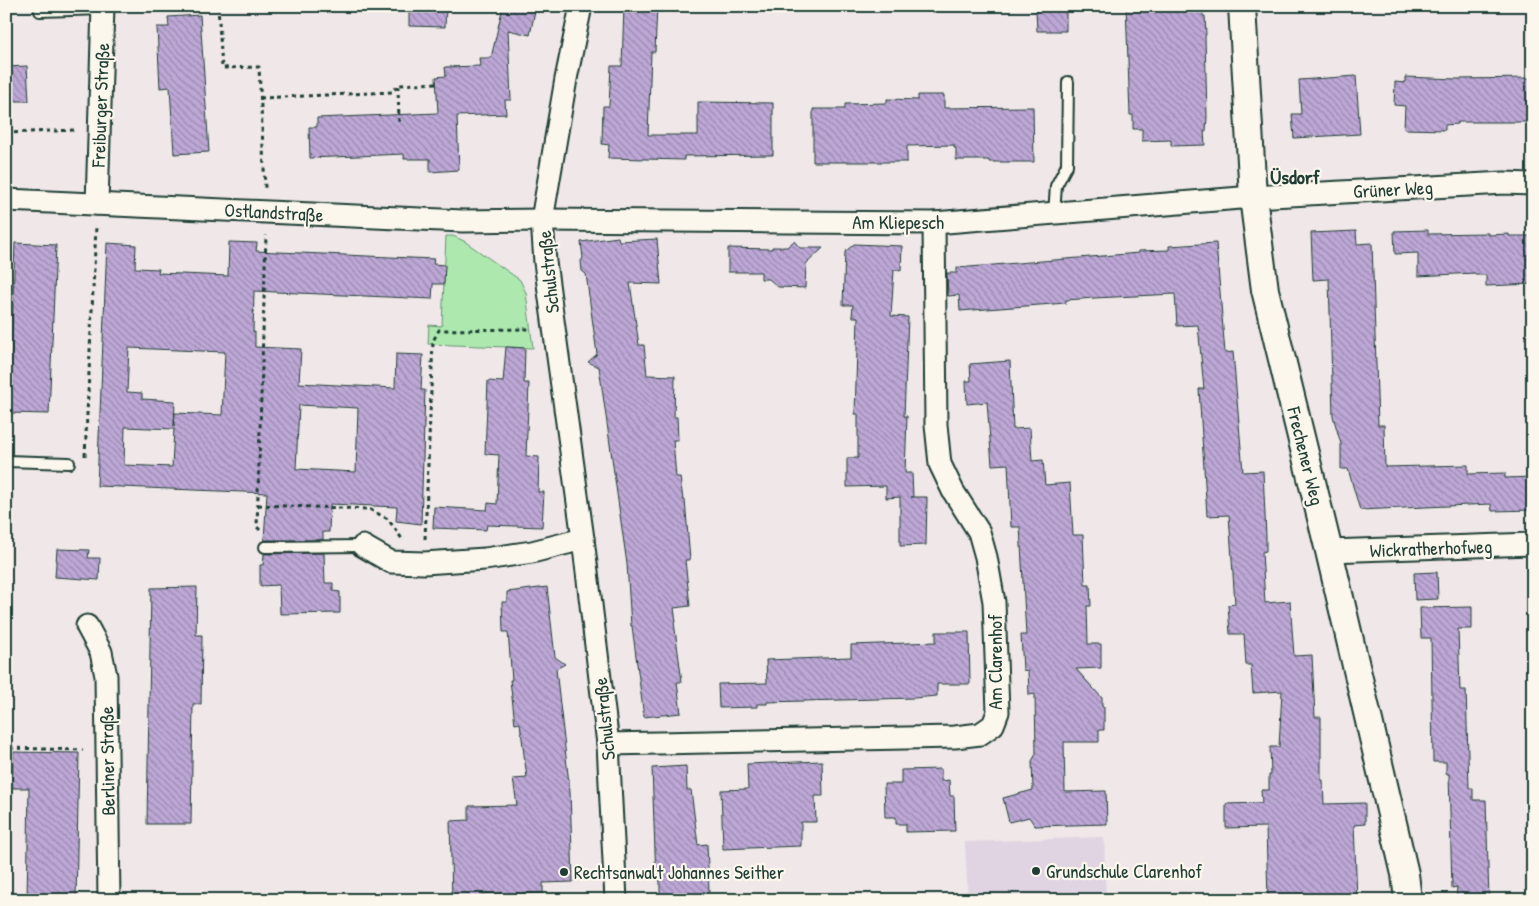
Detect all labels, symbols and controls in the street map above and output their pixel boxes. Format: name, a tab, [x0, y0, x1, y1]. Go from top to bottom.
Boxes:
street label: Freiburger Straße	[85, 42, 115, 169]
district label: Üsdorf	[1270, 163, 1321, 190]
street label: Grüner Weg	[1353, 174, 1433, 204]
street label: Ostlandstraße	[224, 196, 325, 228]
street label: Am Kliepesch	[852, 209, 944, 235]
street label: Schulstraße	[531, 229, 565, 315]
street label: Frechener Weg	[1281, 403, 1331, 508]
street label: Wickratherhofweg	[1369, 533, 1493, 563]
street label: Am Clarenhof	[982, 614, 1008, 710]
street label: Schulstraße	[587, 676, 621, 762]
street label: Berliner Straße	[93, 706, 121, 816]
place label: Grundschule Clarenhof	[1046, 858, 1202, 884]
place label: Rechtsanwalt Johannes Seither	[574, 859, 785, 885]
marker: Grundschule Clarenhof	[1030, 865, 1042, 877]
marker: Rechtsanwalt Johannes Seither	[558, 866, 570, 878]

